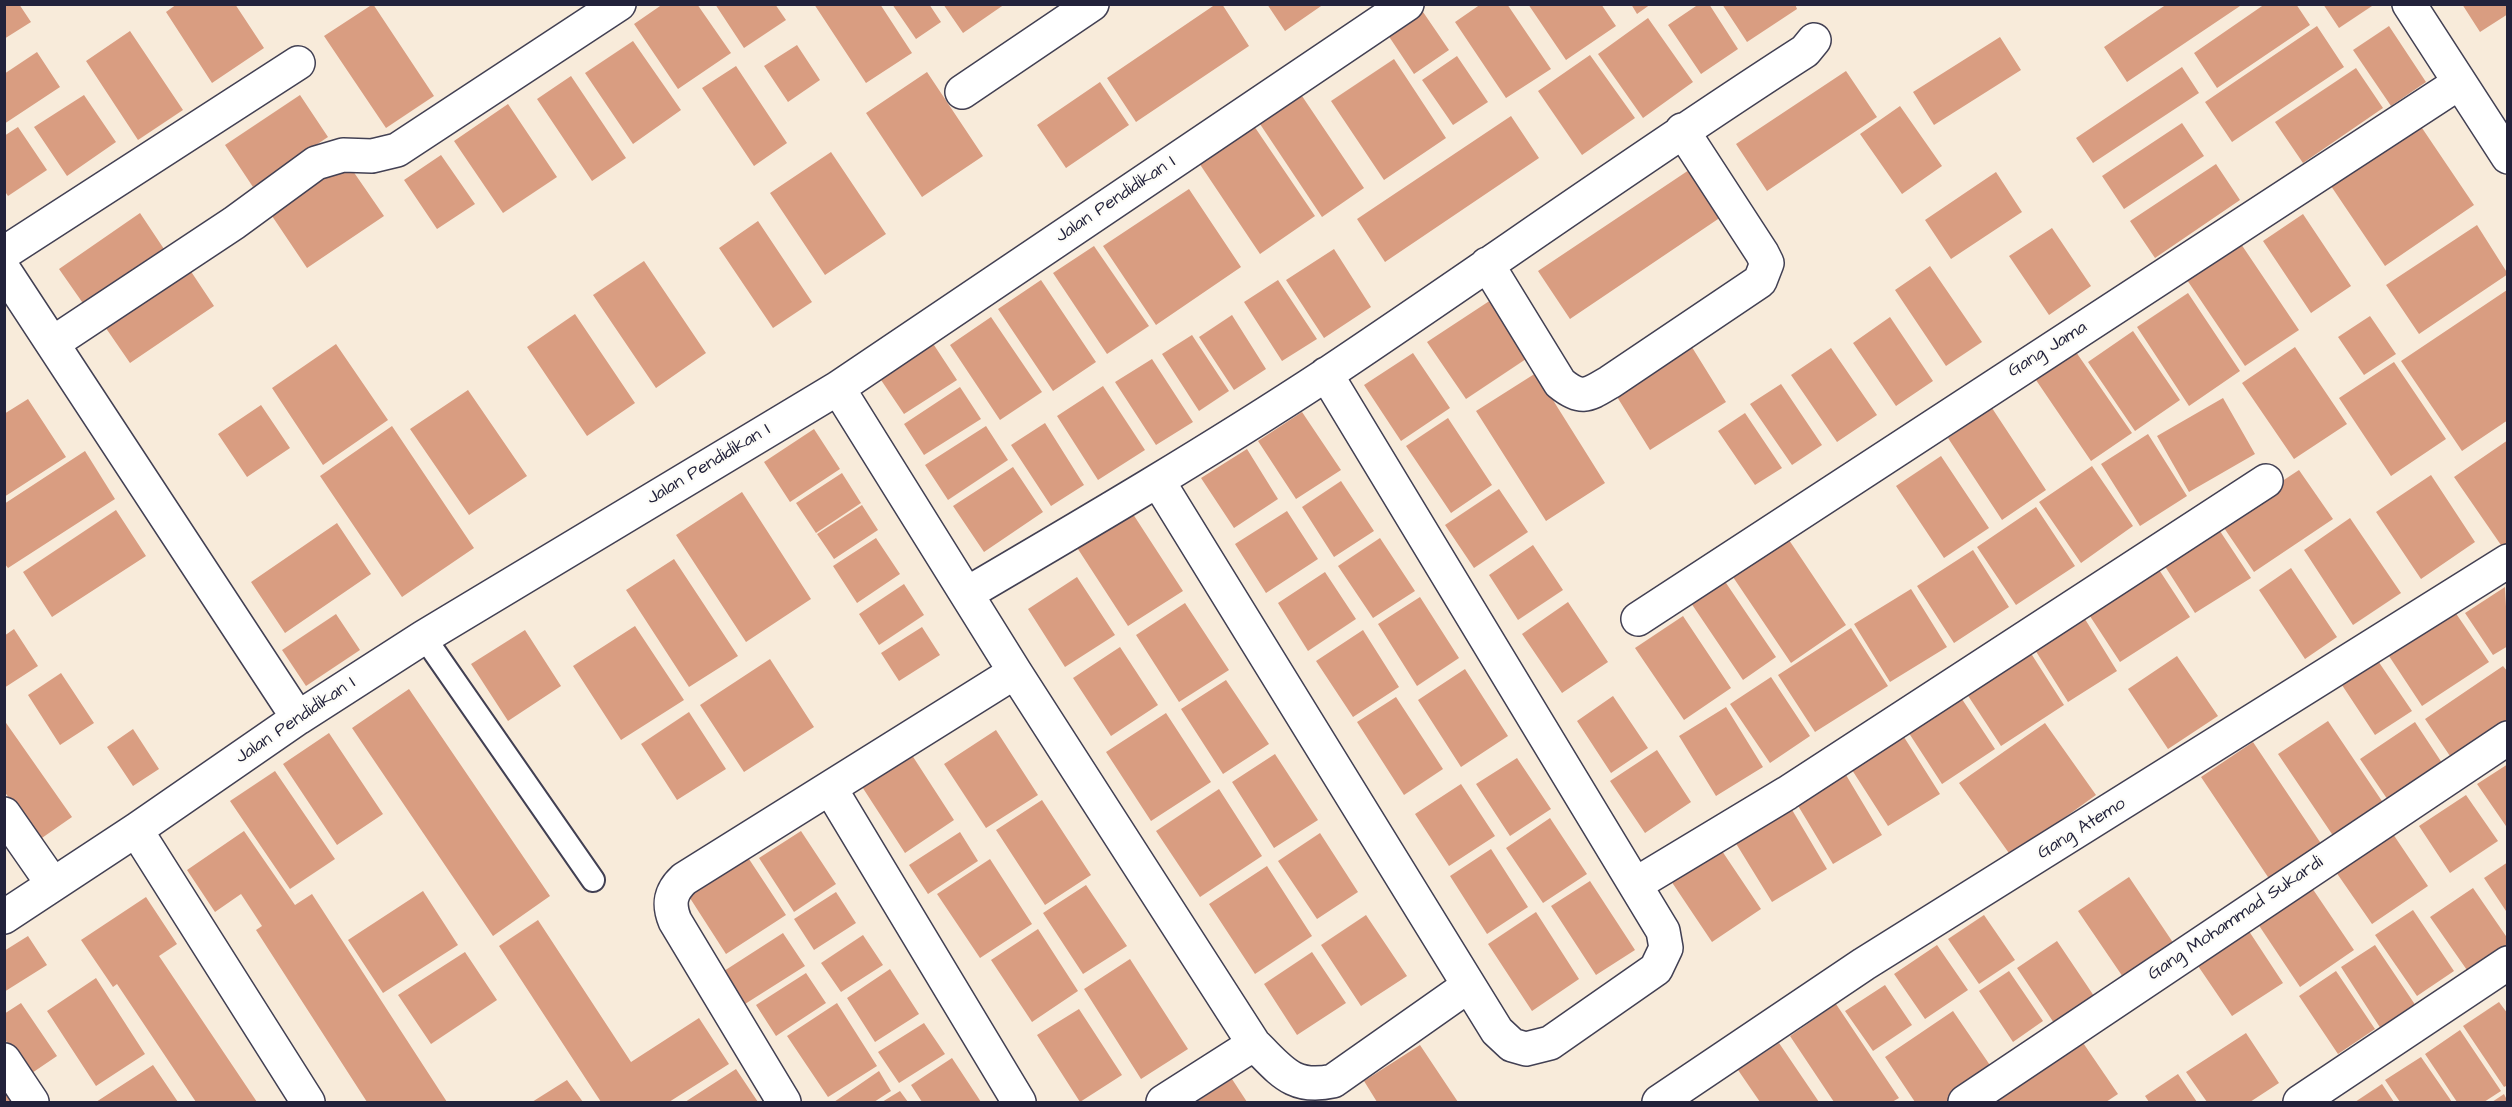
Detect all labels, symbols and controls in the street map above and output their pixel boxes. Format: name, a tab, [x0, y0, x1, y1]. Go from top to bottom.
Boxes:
street label: Jalan Pendidikan I	[1052, 152, 1180, 248]
street label: Gang Jama	[2005, 317, 2091, 383]
street label: Jalan Pendidikan I	[643, 420, 775, 510]
street label: Jalan Pendidikan I	[232, 673, 360, 769]
street label: Gang Atemo	[2034, 793, 2130, 865]
street label: Gang Mohammad Sukardi	[2144, 852, 2328, 986]

